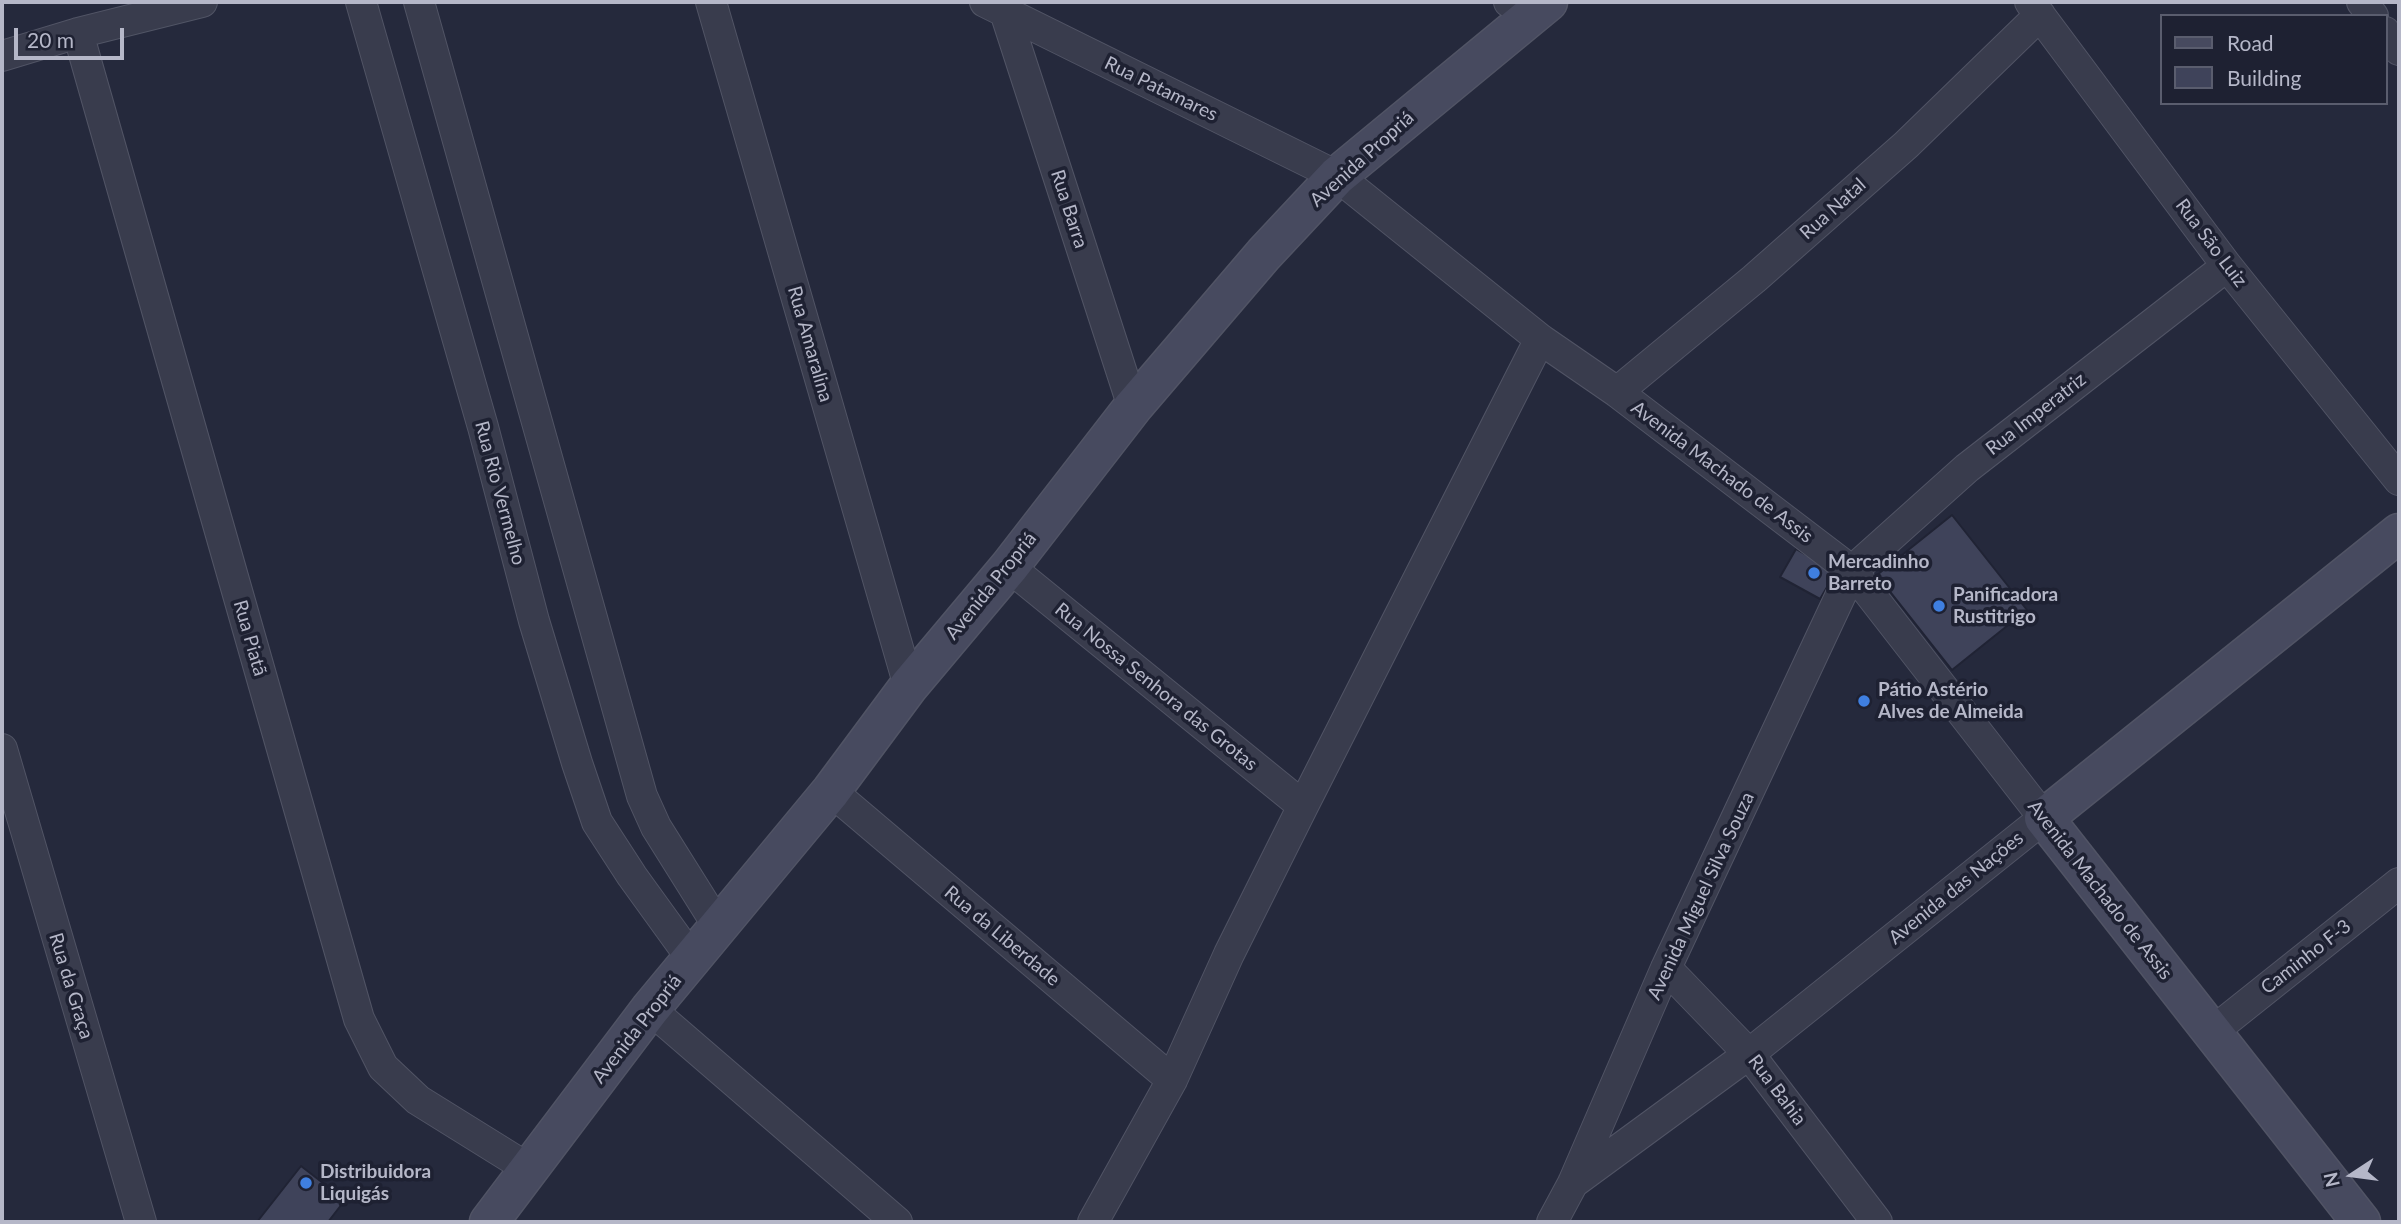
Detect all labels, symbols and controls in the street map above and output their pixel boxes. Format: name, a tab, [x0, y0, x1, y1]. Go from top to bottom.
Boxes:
scale bar	[18, 14, 128, 58]
legend	[2160, 14, 2387, 105]
text: 20 m	[27, 27, 74, 52]
text: Road	[2227, 30, 2274, 55]
street label: Rua Patamares	[1101, 52, 1221, 126]
text: Building	[2227, 65, 2302, 90]
street label: Avenida Propriá	[1305, 106, 1419, 212]
street label: Rua Barra	[1046, 167, 1092, 251]
street label: Rua Natal	[1795, 174, 1871, 244]
street label: Rua São Luiz	[2170, 194, 2252, 292]
street label: Rua Amaralina	[783, 283, 837, 405]
street label: Rua Imperatriz	[1981, 368, 2091, 460]
street label: Avenida Machado de Assis	[1627, 396, 1817, 548]
street label: Rua Rio Vermelho	[470, 418, 530, 568]
street label: Avenida Propriá	[941, 528, 1041, 644]
place label: Mercadinho Barreto	[1828, 551, 1929, 595]
marker: Mercadinho Barreto	[1806, 565, 1822, 581]
place label: Panificadora Rustitrigo	[1953, 584, 2058, 628]
street label: Rua Piatã	[228, 597, 272, 679]
street label: Rua Nossa Senhora das Grotas	[1050, 598, 1262, 776]
marker: Panificadora Rustitrigo	[1931, 598, 1947, 614]
place label: Pátio Astério Alves de Almeida	[1878, 679, 2023, 723]
marker: Pátio Astério Alves de Almeida	[1856, 693, 1872, 709]
street label: Avenida Miguel Silva Souza	[1643, 789, 1759, 1003]
street label: Avenida Machado de Assis	[2023, 796, 2177, 984]
street label: Avenida das Nações	[1884, 827, 2028, 949]
street label: Rua da Liberdade	[940, 881, 1064, 991]
street label: Caminho F-3	[2257, 915, 2355, 999]
street label: Rua da Graça	[44, 930, 98, 1042]
street label: Avenida Propriá	[587, 970, 687, 1088]
street label: Rua Bahia	[1743, 1050, 1811, 1130]
north arrow	[2317, 1140, 2387, 1210]
place label: Distribuidora Liquigás	[320, 1161, 431, 1205]
text: N	[2318, 1170, 2344, 1190]
marker: Distribuidora Liquigás	[298, 1175, 314, 1191]

